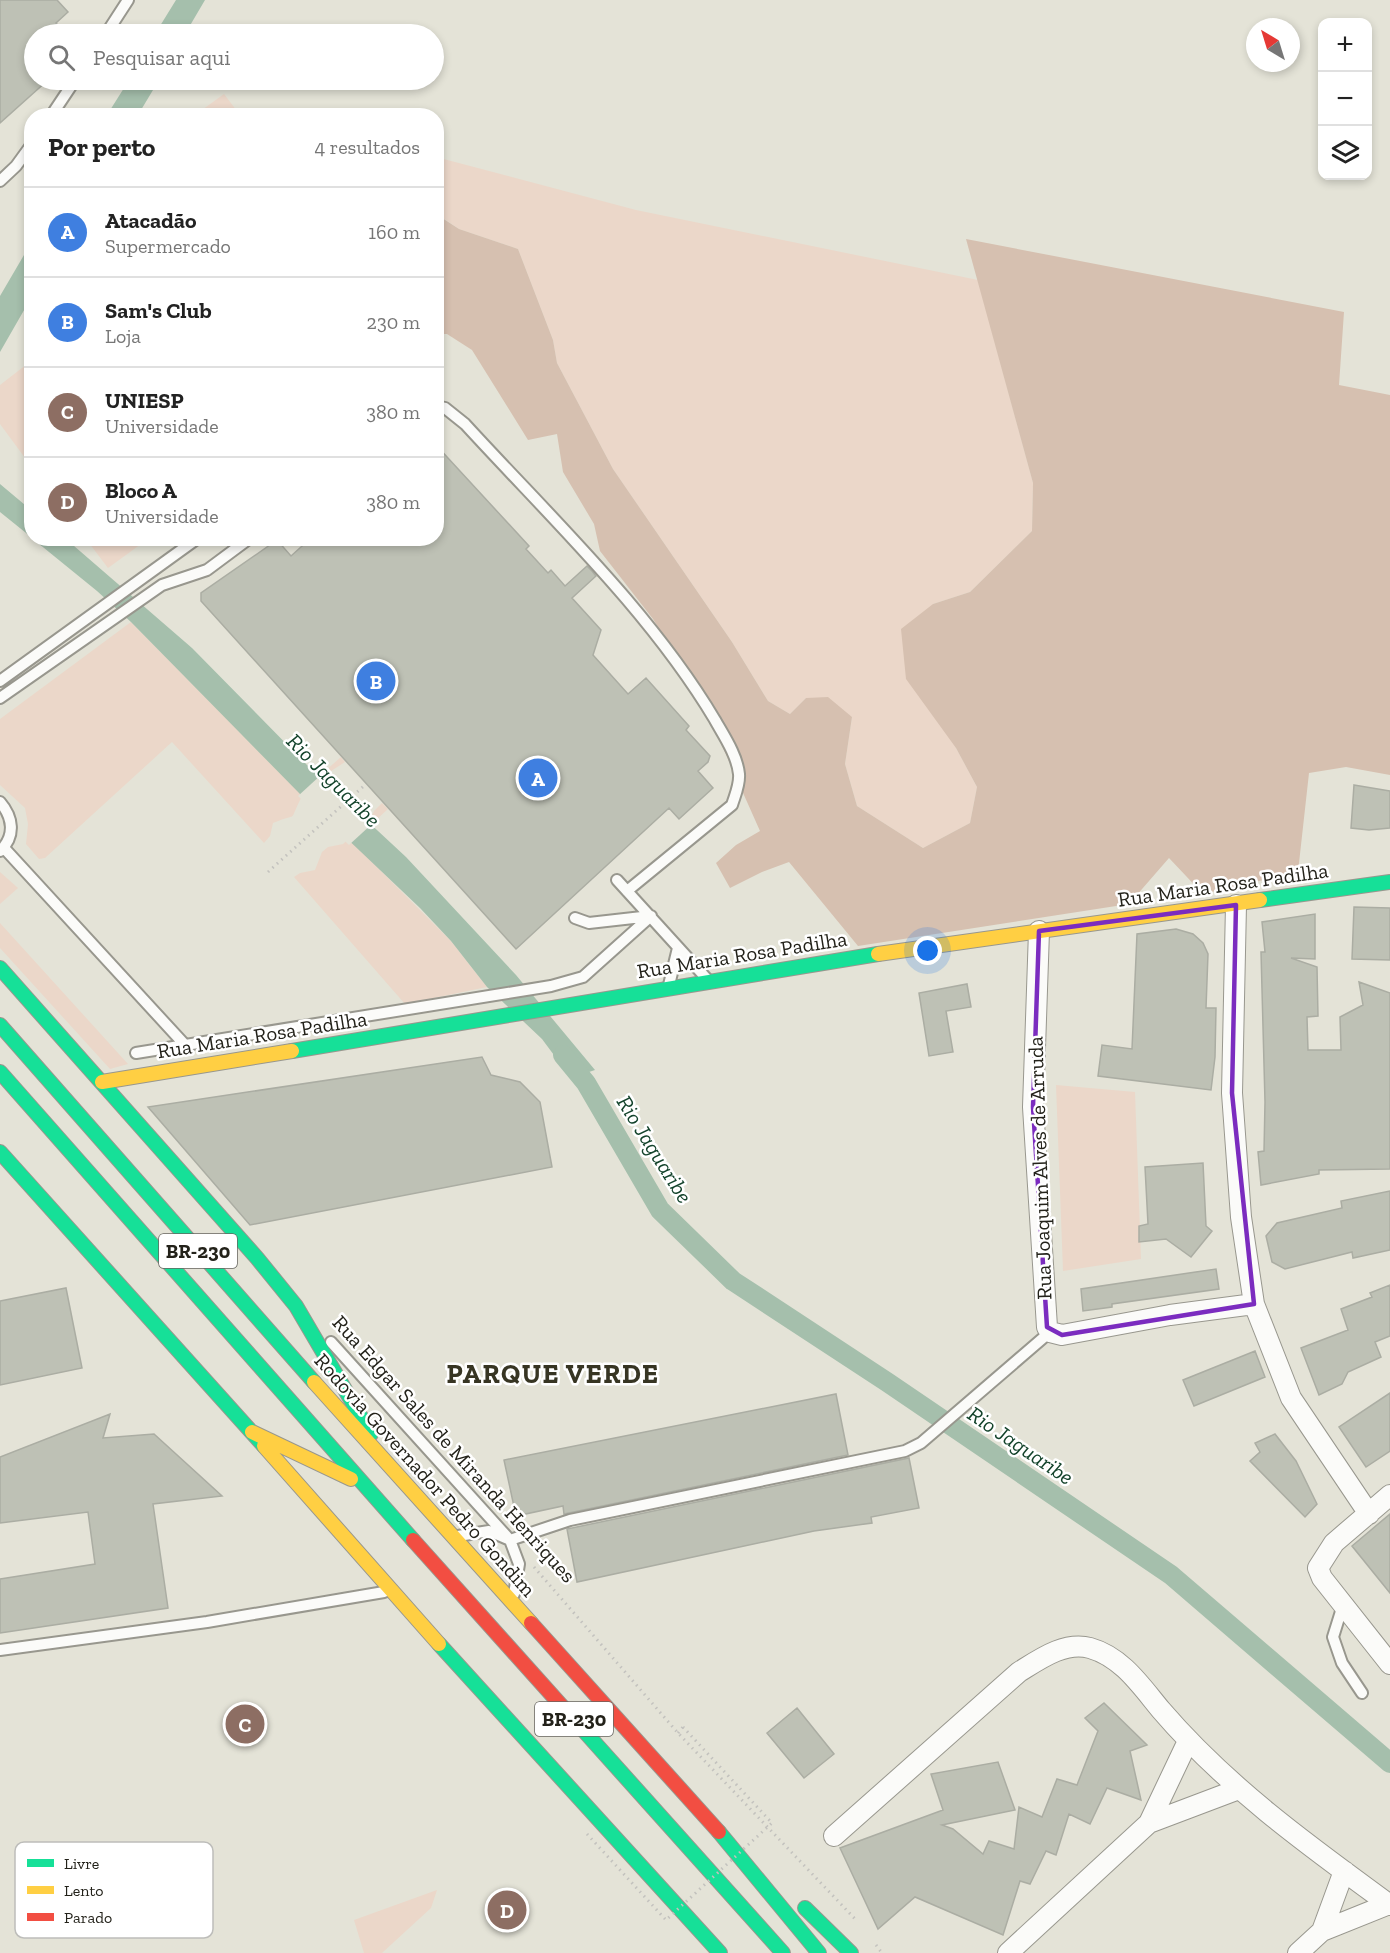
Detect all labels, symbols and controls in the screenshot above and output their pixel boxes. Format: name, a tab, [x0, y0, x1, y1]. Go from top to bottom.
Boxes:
north arrow	[1246, 18, 1300, 72]
map controls	[1318, 18, 1372, 180]
button: +	[1318, 18, 1372, 72]
search box	[24, 24, 444, 90]
icon: search	[45, 41, 78, 74]
text: Pesquisar aqui	[93, 44, 230, 71]
button: −	[1318, 72, 1372, 126]
button: layers	[1318, 126, 1372, 180]
text: Por perto	[48, 131, 155, 163]
text: 4 resultados	[315, 135, 420, 159]
text: Atacadão	[105, 207, 196, 234]
text: A	[61, 220, 74, 244]
text: 160 m	[368, 220, 420, 244]
text: Supermercado	[105, 234, 231, 258]
text: Sam's Club	[105, 297, 212, 324]
text: B	[61, 310, 74, 334]
text: 230 m	[367, 310, 420, 334]
text: Loja	[105, 324, 141, 348]
text: UNIESP	[105, 387, 184, 414]
text: C	[61, 400, 74, 424]
text: 380 m	[366, 400, 420, 424]
text: Universidade	[105, 414, 219, 438]
text: Bloco A	[105, 477, 177, 504]
text: D	[61, 490, 74, 514]
text: 380 m	[366, 490, 420, 514]
text: Universidade	[105, 504, 219, 528]
pin: B	[356, 658, 395, 704]
water label: Rio Jaguaribe	[281, 728, 386, 833]
pin: A	[518, 756, 558, 800]
street label: Rua Maria Rosa Padilha	[1116, 857, 1330, 912]
street label: Rua Maria Rosa Padilha	[635, 926, 849, 983]
your location	[913, 936, 942, 965]
street label: Rua Maria Rosa Padilha	[155, 1006, 369, 1063]
street label: Rua Joaquim Alves de Arruda	[1022, 1036, 1057, 1300]
water label: Rio Jaguaribe	[611, 1090, 698, 1208]
road number: BR-230	[159, 1234, 237, 1268]
street label: Rua Edgar Sales de Miranda Henriques	[328, 1310, 581, 1588]
street label: Rodovia Governador Pedro Gondim	[309, 1348, 541, 1601]
district label: PARQUE VERDE	[446, 1358, 660, 1390]
water label: Rio Jaguaribe	[963, 1400, 1079, 1491]
pin: C	[226, 1702, 264, 1746]
road number: BR-230	[535, 1702, 613, 1736]
legend	[15, 1842, 213, 1938]
text: Livre	[64, 1854, 99, 1873]
text: Lento	[64, 1881, 104, 1900]
pin: D	[488, 1888, 526, 1932]
text: Parado	[64, 1908, 112, 1927]

